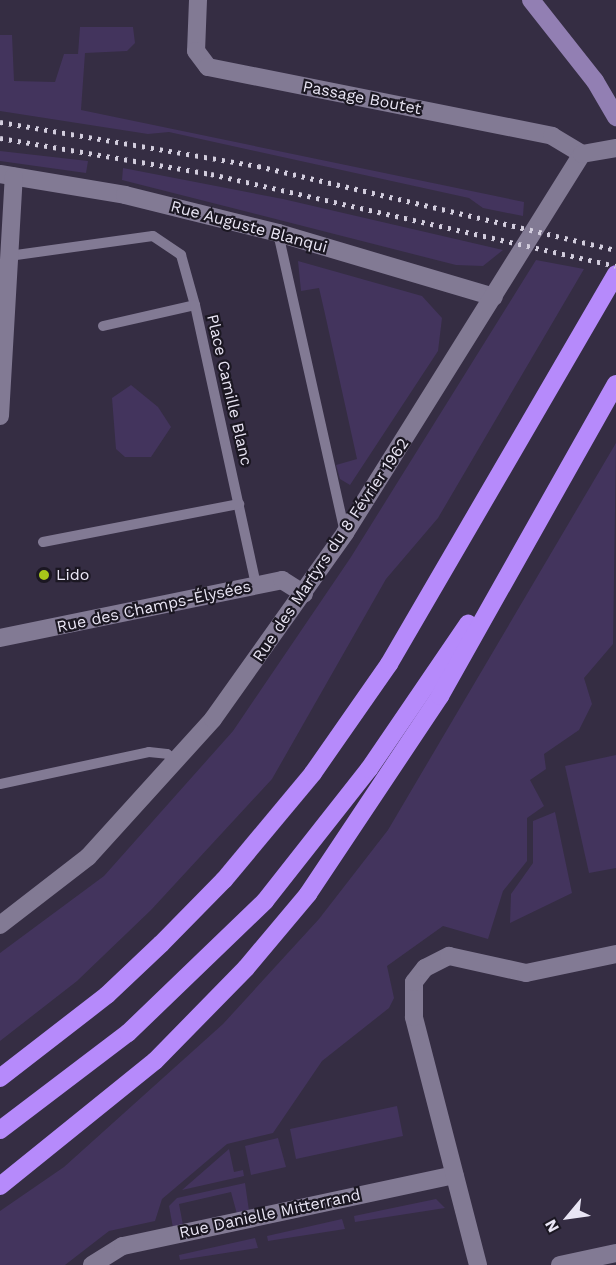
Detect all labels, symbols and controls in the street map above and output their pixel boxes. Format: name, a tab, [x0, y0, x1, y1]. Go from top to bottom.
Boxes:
street label: Passage Boutet	[301, 77, 423, 119]
street label: Rue Auguste Blanqui	[168, 197, 330, 257]
street label: Place Camille Blanc	[202, 313, 256, 467]
street label: Rue des Martyrs du 8 Février 1962	[249, 434, 413, 666]
place label: Lido	[56, 565, 89, 585]
marker: Lido	[37, 568, 51, 582]
street label: Rue des Champs-Élysées	[55, 577, 253, 637]
street label: Rue Danielle Mitterrand	[178, 1185, 362, 1243]
north arrow	[538, 1187, 598, 1247]
text: N	[541, 1216, 563, 1236]

